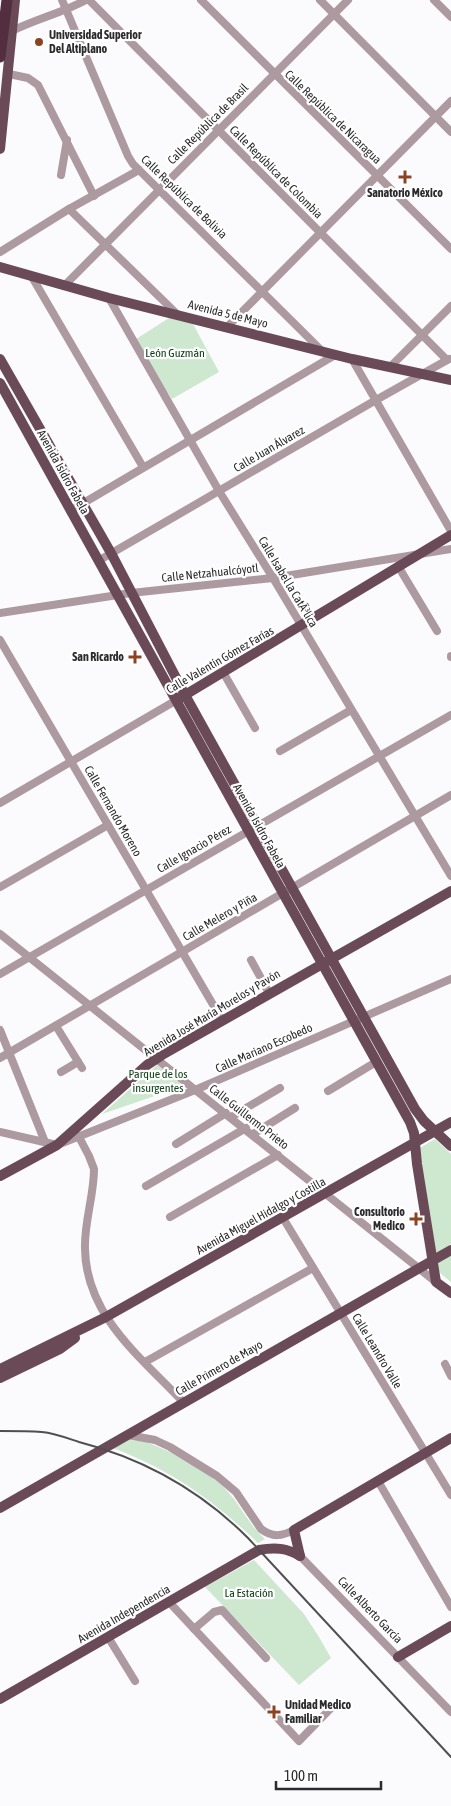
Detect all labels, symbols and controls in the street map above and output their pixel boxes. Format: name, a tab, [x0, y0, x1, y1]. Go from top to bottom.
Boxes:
place label: Universidad Superior Del Altiplano	[49, 28, 142, 56]
marker: Universidad Superior Del Altiplano	[33, 36, 45, 48]
street label: Calle República de Nicaragua	[282, 67, 384, 167]
street label: Calle República de Brasil	[165, 80, 252, 167]
street label: Calle República de Colombia	[227, 123, 325, 221]
street label: Calle República de Bolivia	[138, 152, 230, 242]
marker: Sanatorio México	[398, 170, 412, 184]
place label: Sanatorio México	[367, 186, 443, 200]
street label: Avenida 5 de Mayo	[187, 297, 270, 331]
park label: León Guzmán	[145, 346, 205, 360]
street label: Calle Juan Álvarez	[231, 423, 308, 475]
street label: Avenida Isidro Fabela	[34, 427, 92, 517]
street label: Calle Isabel la CatÃ³lica	[255, 534, 321, 630]
street label: Calle Netzahualcóyotl	[161, 561, 260, 585]
street label: Calle Valentín Gómez Farías	[164, 623, 276, 697]
place label: San Ricardo	[72, 650, 124, 664]
marker: San Ricardo	[128, 650, 142, 664]
street label: Calle Fernando Moreno	[81, 763, 145, 859]
street label: Avenida Isidro Fabela	[230, 781, 288, 871]
street label: Calle Ignacio Pérez	[155, 822, 234, 876]
street label: Calle Melero y Piña	[180, 890, 260, 944]
street label: Avenida José María Morelos y Pavón	[141, 967, 283, 1059]
street label: Calle Mariano Escobedo	[213, 1020, 315, 1076]
park label: Parque de los insurgentes	[128, 1067, 188, 1095]
street label: Calle Guillermo Prieto	[206, 1082, 292, 1153]
street label: Avenida Miguel Hidalgo y Costilla	[194, 1175, 328, 1257]
place label: Consultorio Medico	[354, 1205, 405, 1233]
marker: Consultorio Medico	[409, 1212, 423, 1226]
street label: Calle Leandro Valle	[349, 1311, 405, 1391]
street label: Calle Primero de Mayo	[173, 1337, 265, 1399]
street label: Calle Alberto García	[335, 1574, 405, 1646]
street label: Avenida Independencia	[75, 1582, 173, 1646]
park label: La Estación	[225, 1586, 273, 1600]
place label: Unidad Medico Familiar	[285, 1698, 352, 1726]
marker: Unidad Medico Familiar	[267, 1705, 281, 1719]
scale bar	[276, 1758, 381, 1790]
text: 100 m	[284, 1767, 318, 1784]

